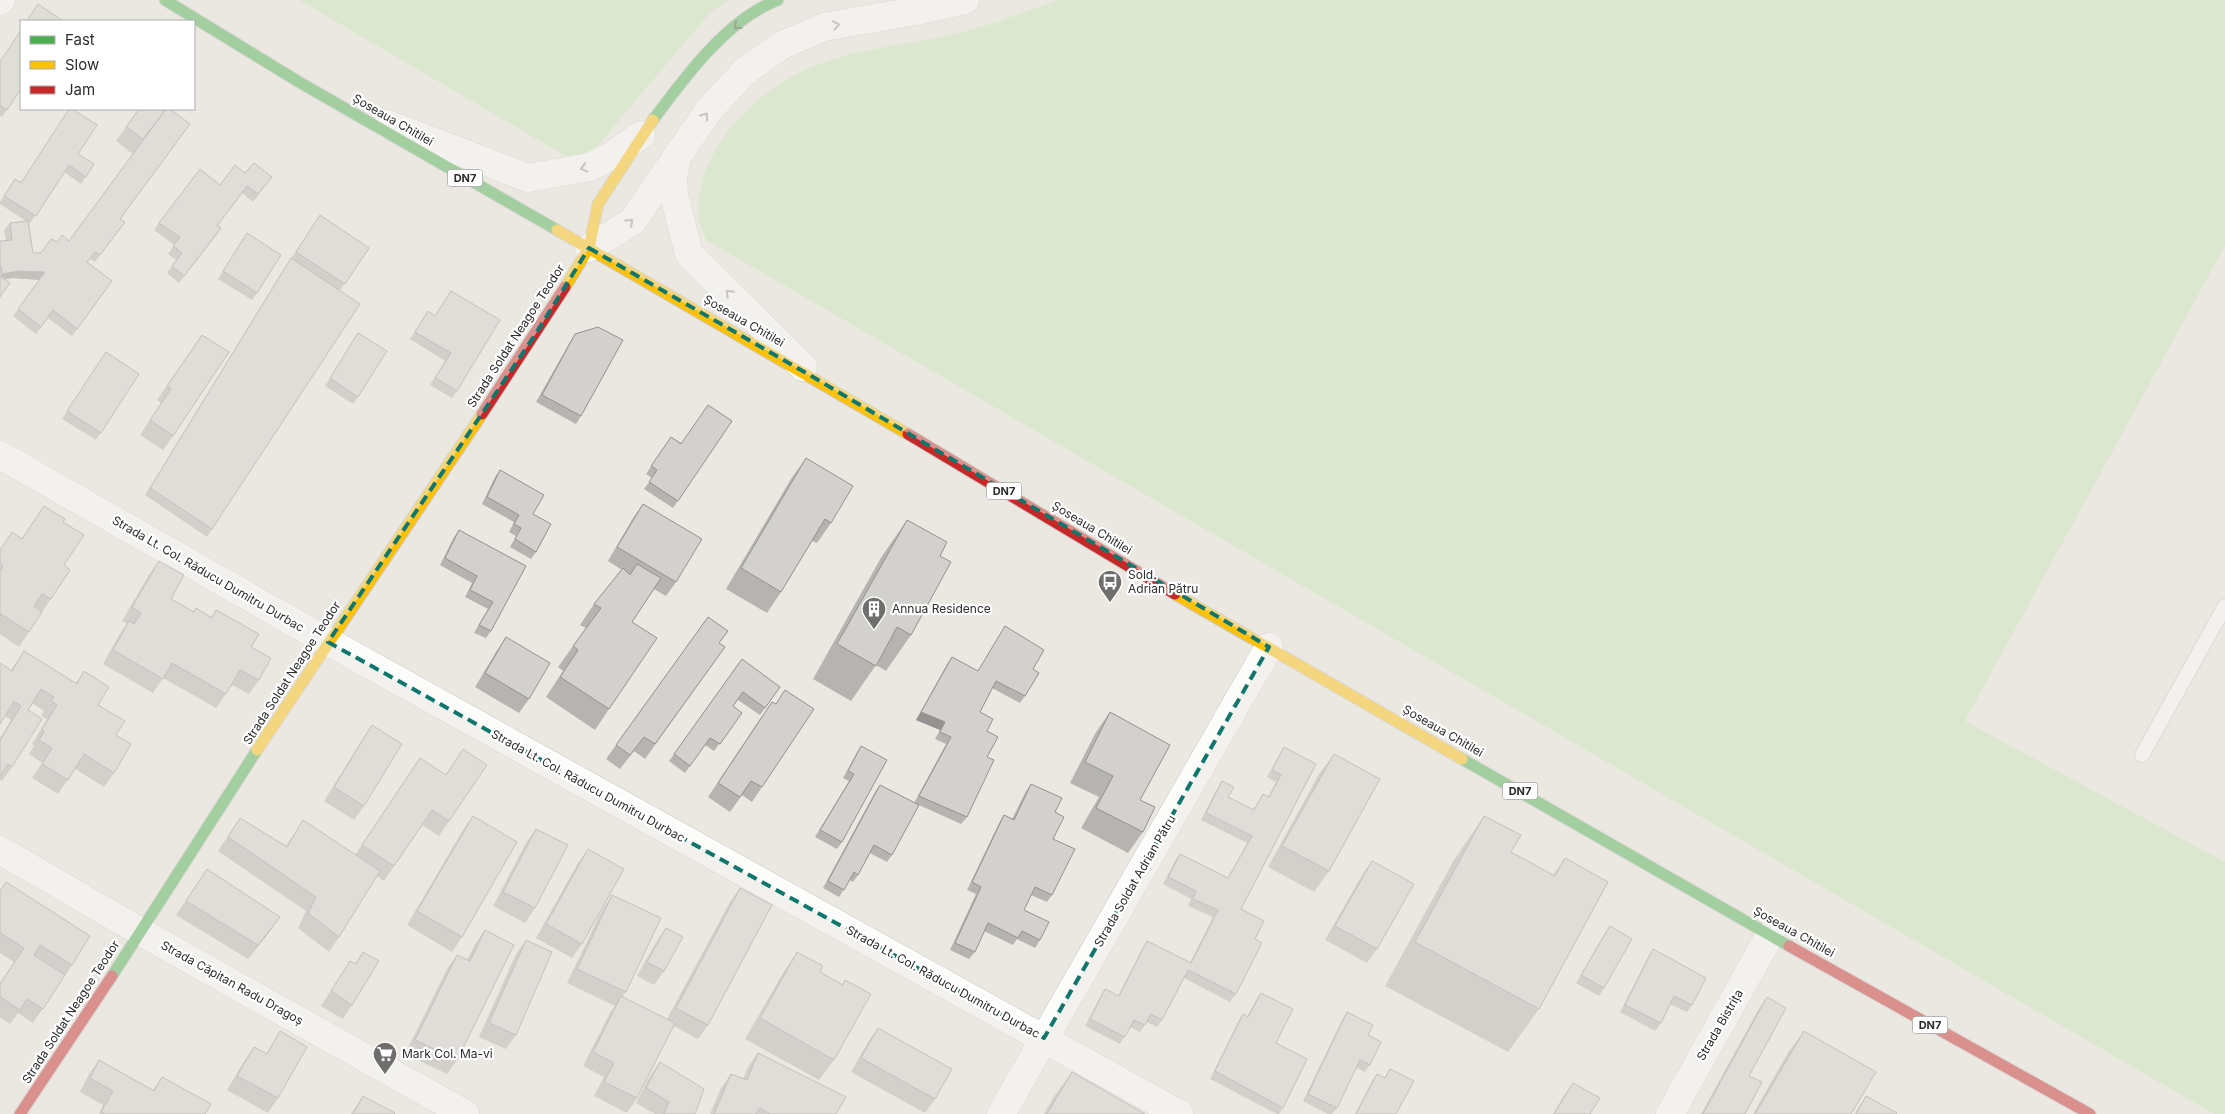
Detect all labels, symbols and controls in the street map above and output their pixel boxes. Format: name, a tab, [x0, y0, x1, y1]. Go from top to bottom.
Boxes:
legend	[20, 20, 195, 110]
one-way arrow	[733, 20, 742, 29]
one-way arrow	[831, 20, 840, 31]
text: Fast	[65, 30, 95, 49]
text: Slow	[65, 55, 99, 74]
text: Jam	[65, 80, 95, 99]
street label: Șoseaua Chitilei	[350, 90, 436, 149]
one-way arrow	[699, 112, 709, 121]
one-way arrow	[580, 162, 589, 173]
road number: DN7	[448, 170, 482, 187]
one-way arrow	[624, 219, 633, 228]
street label: Strada Soldat Neagoe Teodor	[464, 261, 568, 410]
one-way arrow	[725, 290, 734, 299]
street label: Șoseaua Chitilei	[701, 291, 787, 350]
road number: DN7	[986, 482, 1022, 500]
street label: Șoseaua Chitilei	[1050, 498, 1135, 557]
street label: Strada Lt. Col. Răducu Dumitru Durbac	[110, 512, 307, 635]
place label: Sold. Adrian Pătru	[1128, 567, 1198, 596]
bus stop icon: Sold. Adrian Pătru	[1097, 569, 1123, 603]
building icon: Annua Residence	[861, 596, 887, 630]
street label: Strada Soldat Neagoe Teodor	[240, 598, 344, 747]
place label: Annua Residence	[892, 601, 991, 616]
street label: Șoseaua Chitilei	[1400, 701, 1486, 760]
street label: Strada Lt. Col. Răducu Dumitru Durbac	[489, 726, 688, 845]
road number: DN7	[1502, 782, 1538, 799]
street label: Strada Soldat Adrian Pătru	[1091, 812, 1179, 949]
street label: Șoseaua Chitilei	[1751, 903, 1838, 960]
street label: Strada Lt. Col. Răducu Dumitru Durbac	[844, 922, 1043, 1041]
street label: Strada Soldat Neagoe Teodor	[19, 937, 123, 1086]
street label: Strada Căpitan Radu Dragoș	[159, 937, 306, 1028]
street label: Strada Bistrița	[1693, 986, 1746, 1063]
road number: DN7	[1912, 1016, 1948, 1034]
supermarket icon: Mark Col. Ma-vi	[372, 1041, 398, 1075]
place label: Mark Col. Ma-vi	[402, 1046, 493, 1061]

